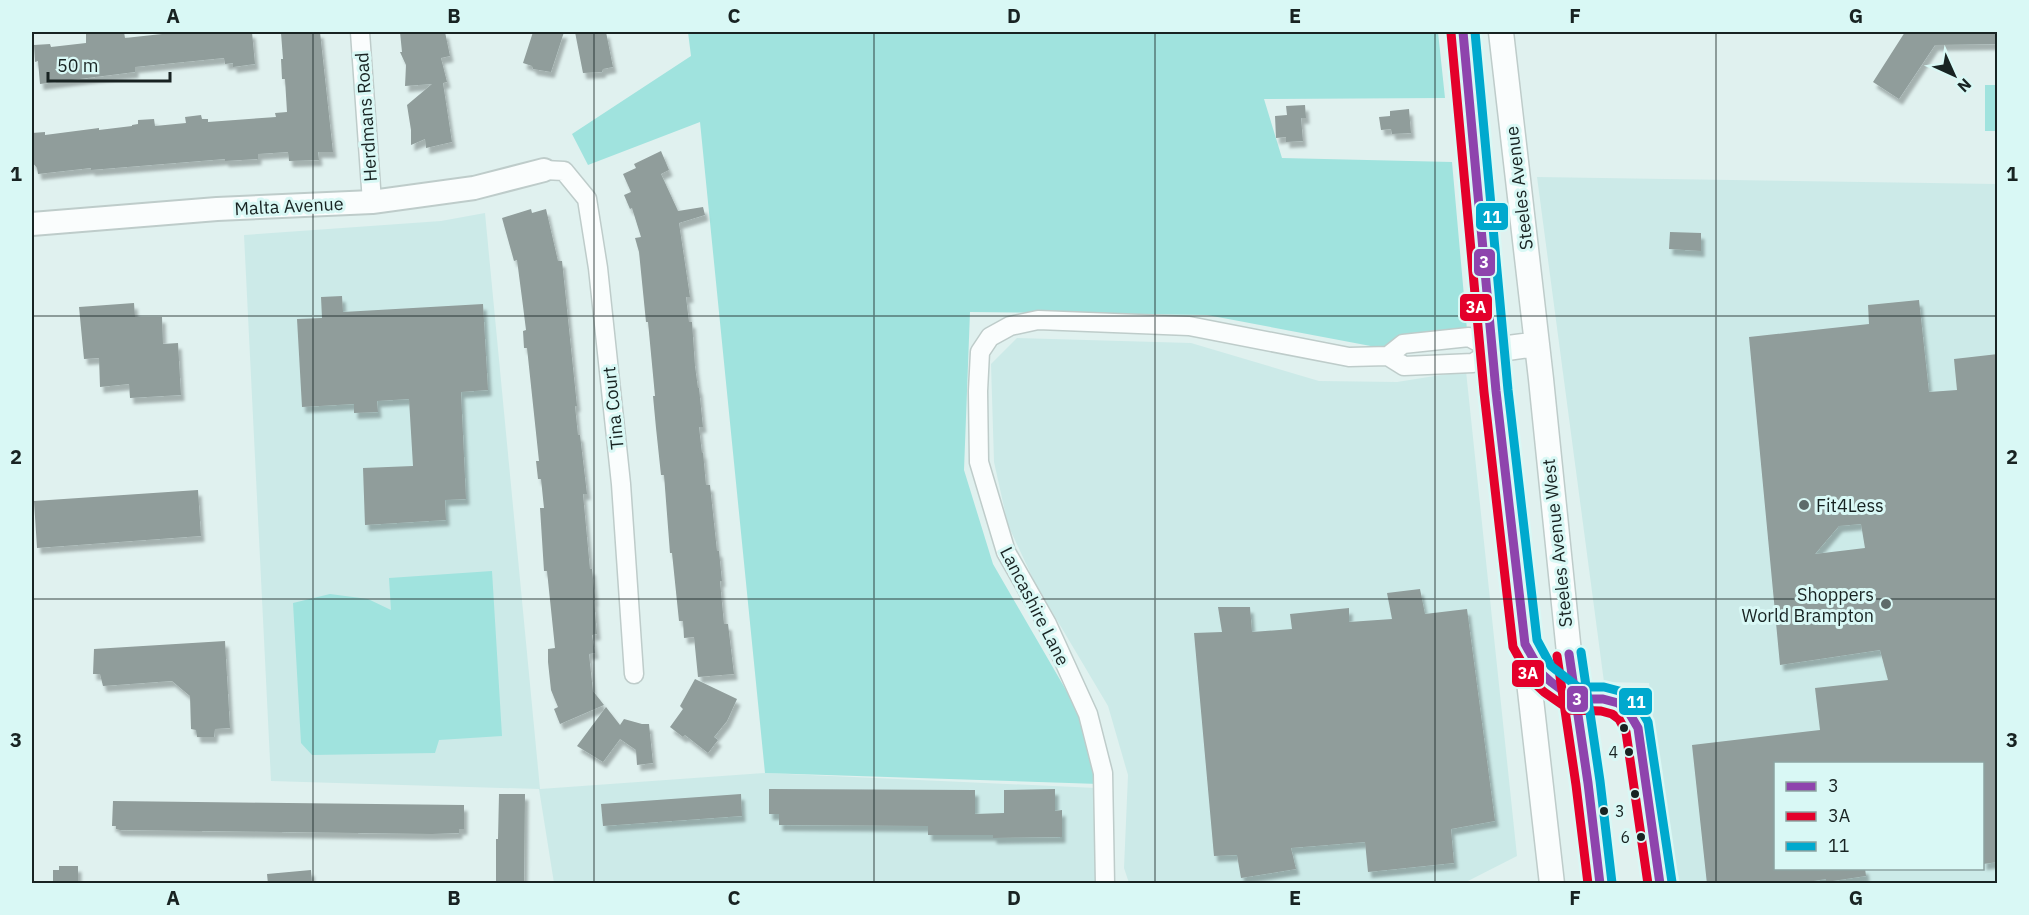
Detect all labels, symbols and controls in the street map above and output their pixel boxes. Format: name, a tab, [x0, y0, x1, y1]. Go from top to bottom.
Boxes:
text: A	[166, 2, 180, 29]
text: B	[447, 2, 461, 29]
text: C	[727, 2, 741, 29]
text: D	[1007, 2, 1021, 29]
text: E	[1289, 2, 1301, 29]
text: F	[1569, 2, 1581, 29]
text: G	[1849, 2, 1863, 29]
scale bar	[48, 45, 170, 83]
north arrow	[1924, 45, 1984, 105]
street label: Herdmans Road	[350, 52, 382, 182]
text: 50 m	[57, 54, 99, 77]
text: N	[1953, 74, 1976, 97]
street label: Steeles Avenue	[1500, 125, 1538, 251]
text: 1	[10, 160, 22, 187]
text: 1	[2006, 160, 2018, 187]
street label: Malta Avenue	[234, 192, 344, 220]
line badge: 11	[1475, 202, 1509, 231]
text: 11	[1482, 207, 1502, 227]
line badge: 3	[1473, 248, 1496, 277]
text: 3	[1479, 252, 1489, 272]
line badge: 3A	[1459, 293, 1493, 322]
text: 3A	[1466, 297, 1486, 317]
street label: Tina Court	[597, 365, 629, 451]
text: 2	[10, 443, 22, 470]
text: 2	[2006, 443, 2018, 470]
street label: Steeles Avenue West	[1537, 458, 1577, 628]
place label: Fit4Less	[1816, 494, 1884, 517]
marker: Fit4Less	[1797, 498, 1811, 512]
street label: Lancashire Lane	[995, 543, 1075, 669]
place label: Shoppers World Brampton	[1741, 583, 1874, 627]
marker: Shoppers World Brampton	[1879, 597, 1893, 611]
line badge: 3A	[1511, 659, 1545, 688]
text: 3A	[1518, 663, 1538, 683]
line badge: 3	[1566, 685, 1589, 713]
line badge: 11	[1618, 687, 1653, 716]
text: 3	[1572, 689, 1582, 709]
text: 11	[1626, 692, 1646, 712]
unlabelled marker	[1618, 722, 1630, 734]
text: 3	[10, 726, 22, 753]
text: 3	[2006, 726, 2018, 753]
place label: 4	[1608, 742, 1618, 762]
marker: 4	[1623, 746, 1635, 758]
legend	[1774, 762, 1984, 870]
text: 3	[1828, 774, 1839, 797]
unlabelled marker	[1629, 788, 1641, 800]
place label: 3	[1615, 801, 1625, 821]
text: 3A	[1828, 804, 1851, 827]
marker: 3	[1598, 805, 1610, 817]
place label: 6	[1620, 827, 1630, 847]
marker: 6	[1635, 831, 1647, 843]
text: 11	[1828, 834, 1850, 857]
text: A	[166, 884, 180, 911]
text: B	[447, 884, 461, 911]
text: C	[727, 884, 741, 911]
text: D	[1007, 884, 1021, 911]
text: E	[1289, 884, 1301, 911]
text: F	[1569, 884, 1581, 911]
text: G	[1849, 884, 1863, 911]

